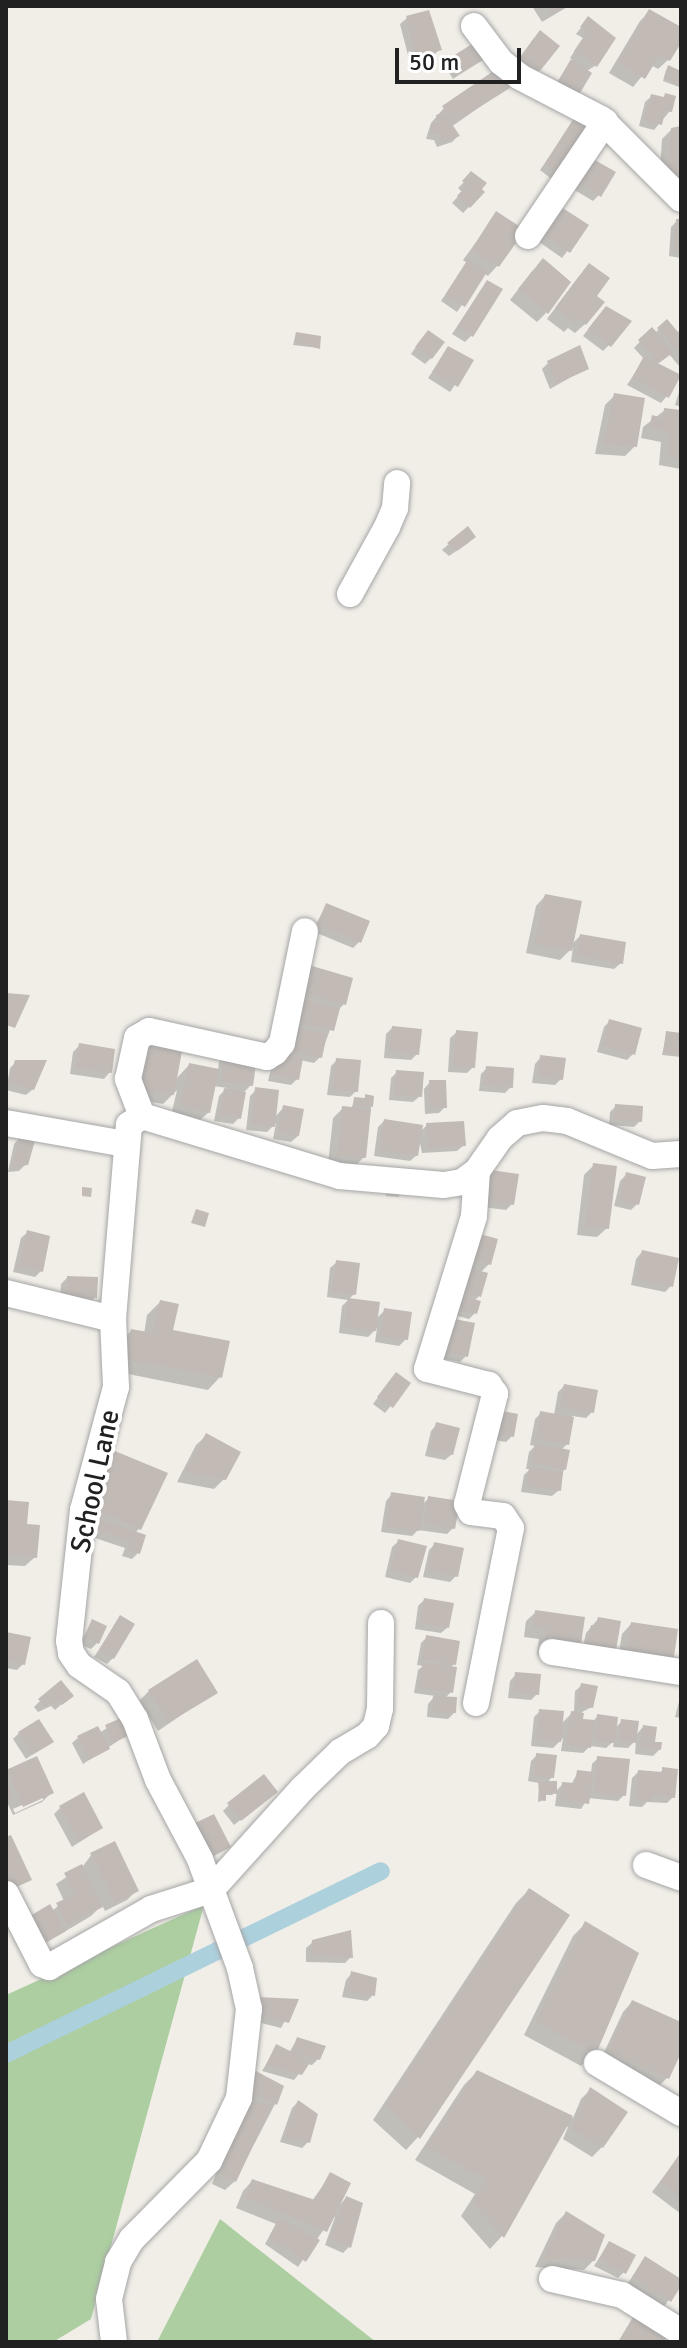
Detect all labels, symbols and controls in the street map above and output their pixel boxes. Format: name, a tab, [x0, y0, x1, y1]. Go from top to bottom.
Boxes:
scale bar	[399, 32, 525, 82]
text: 50 m	[409, 47, 459, 77]
street label: School Lane	[63, 1406, 127, 1556]

